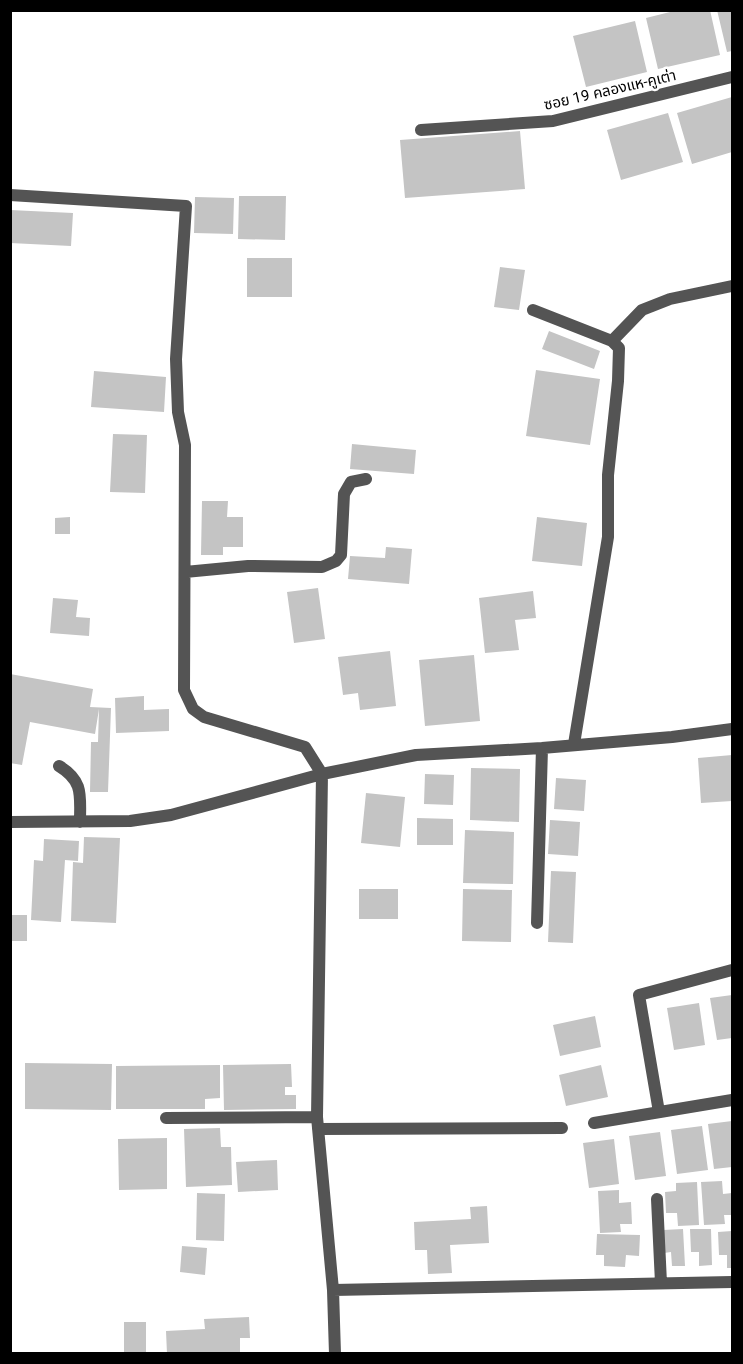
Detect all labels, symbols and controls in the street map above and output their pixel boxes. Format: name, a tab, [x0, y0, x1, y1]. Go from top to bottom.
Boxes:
street label: ซอย 19 คลองแห-คูเต่า	[542, 66, 678, 114]

